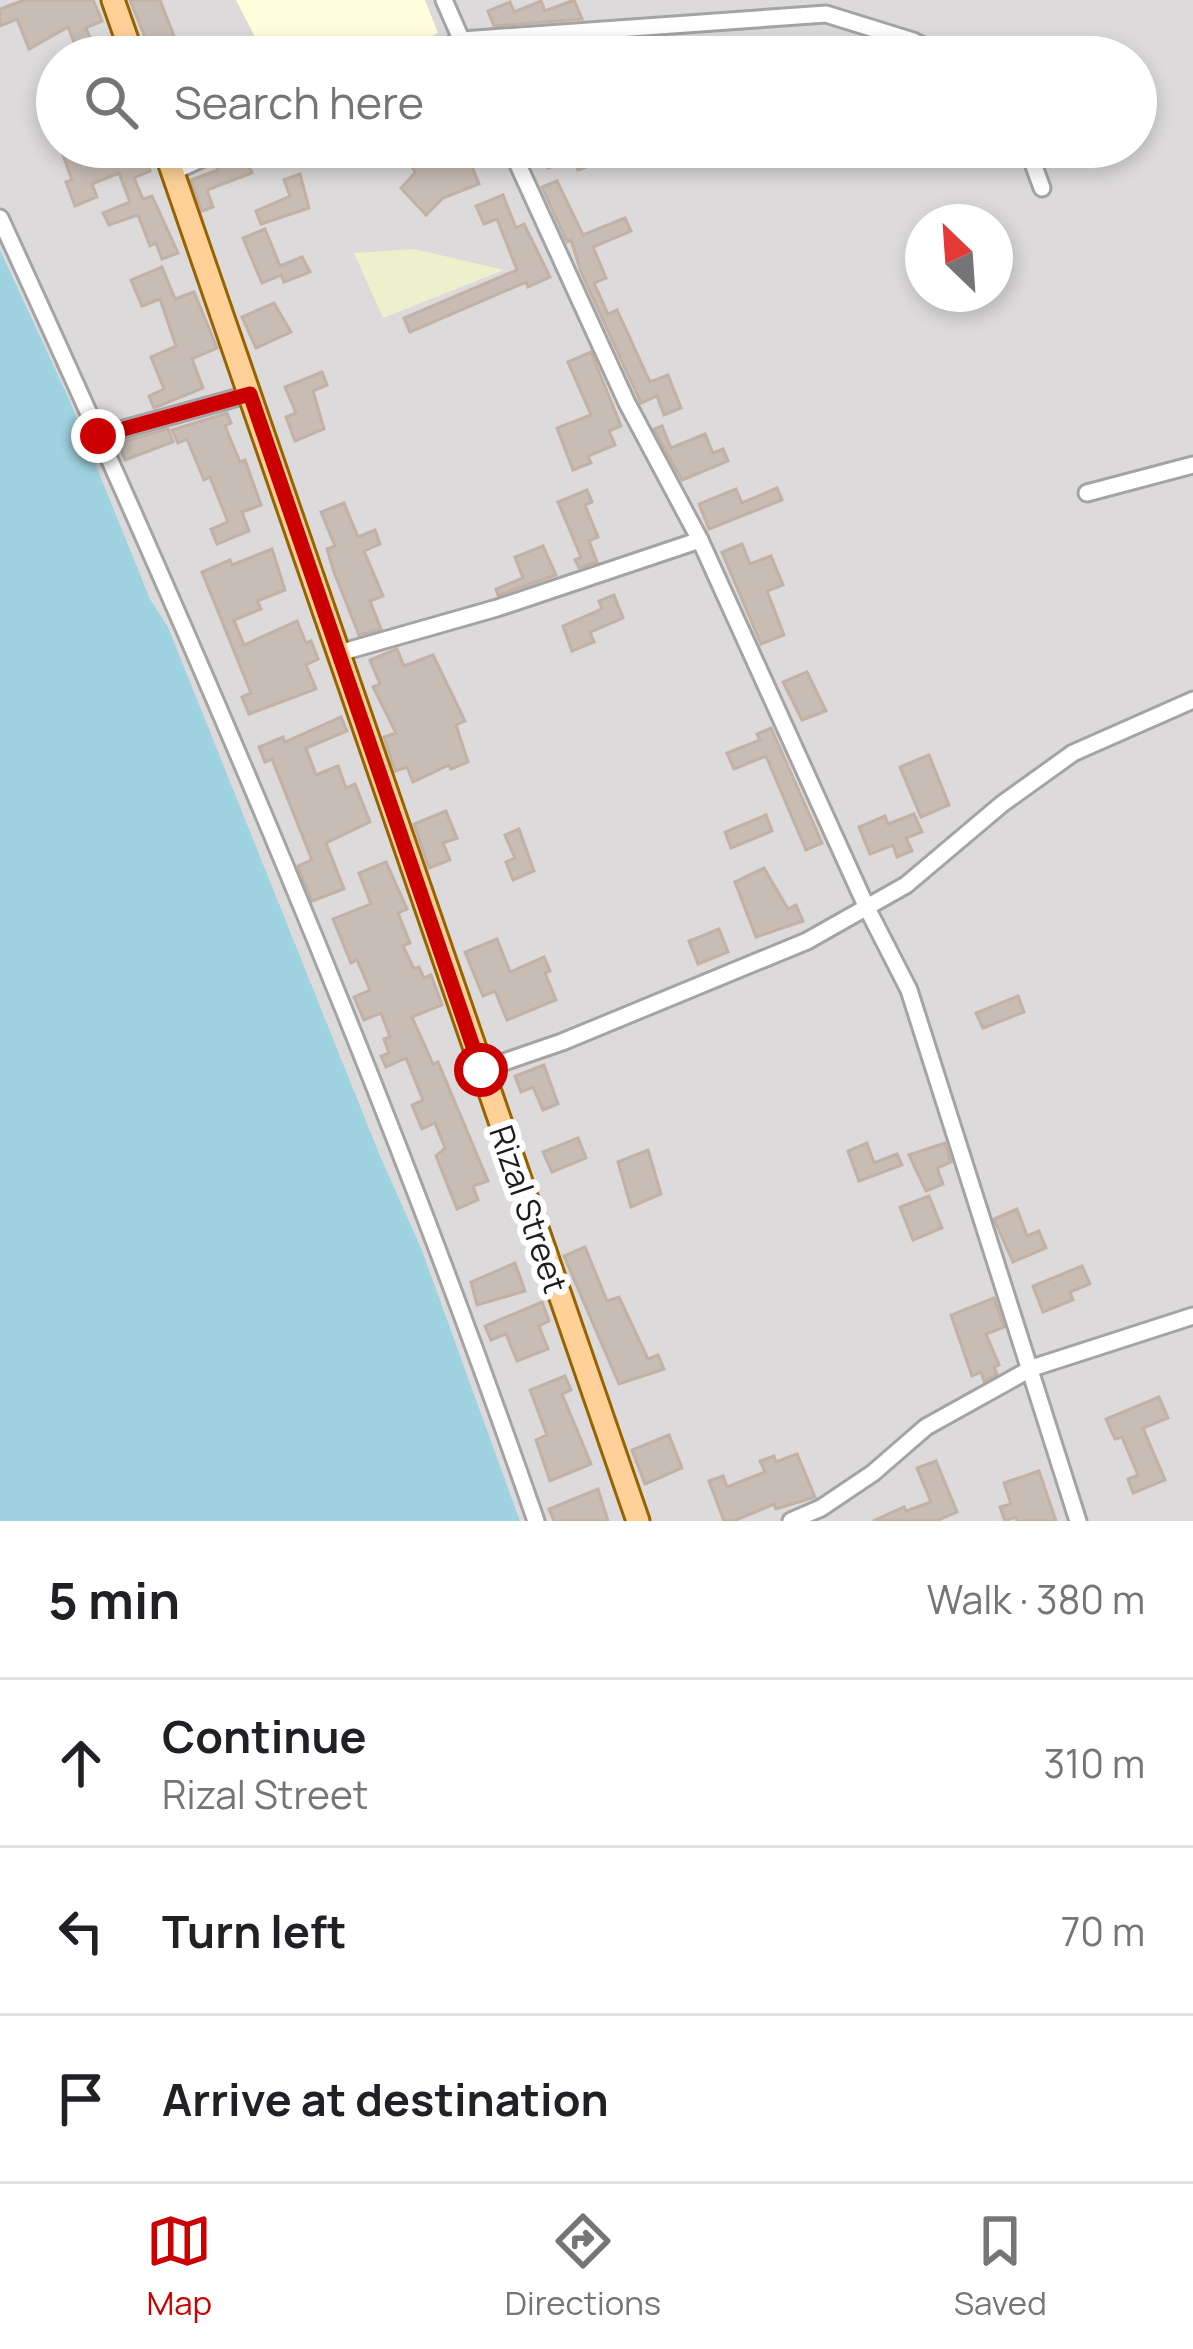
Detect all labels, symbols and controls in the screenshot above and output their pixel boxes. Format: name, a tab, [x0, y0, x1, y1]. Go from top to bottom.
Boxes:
search box	[36, 36, 1157, 168]
icon: search	[78, 69, 144, 135]
text: Search here	[174, 71, 424, 133]
north arrow	[905, 204, 1013, 312]
route end	[71, 409, 125, 463]
route start	[454, 1043, 508, 1097]
street label: Rizal Street	[479, 1119, 579, 1299]
text: 5 min	[48, 1565, 180, 1634]
text: Walk · 380 m	[927, 1572, 1145, 1626]
text: Continue	[162, 1705, 367, 1767]
icon: ahead	[48, 1730, 114, 1796]
text: 310 m	[1044, 1736, 1145, 1790]
text: Rizal Street	[162, 1767, 368, 1821]
icon: left	[48, 1898, 114, 1964]
text: Turn left	[162, 1900, 347, 1962]
text: 70 m	[1061, 1904, 1145, 1958]
icon: arrive	[48, 2066, 114, 2132]
text: Arrive at destination	[162, 2068, 609, 2130]
tab: Map	[146, 2208, 212, 2325]
tab: Directions	[505, 2208, 661, 2325]
tab: Saved	[954, 2208, 1047, 2325]

